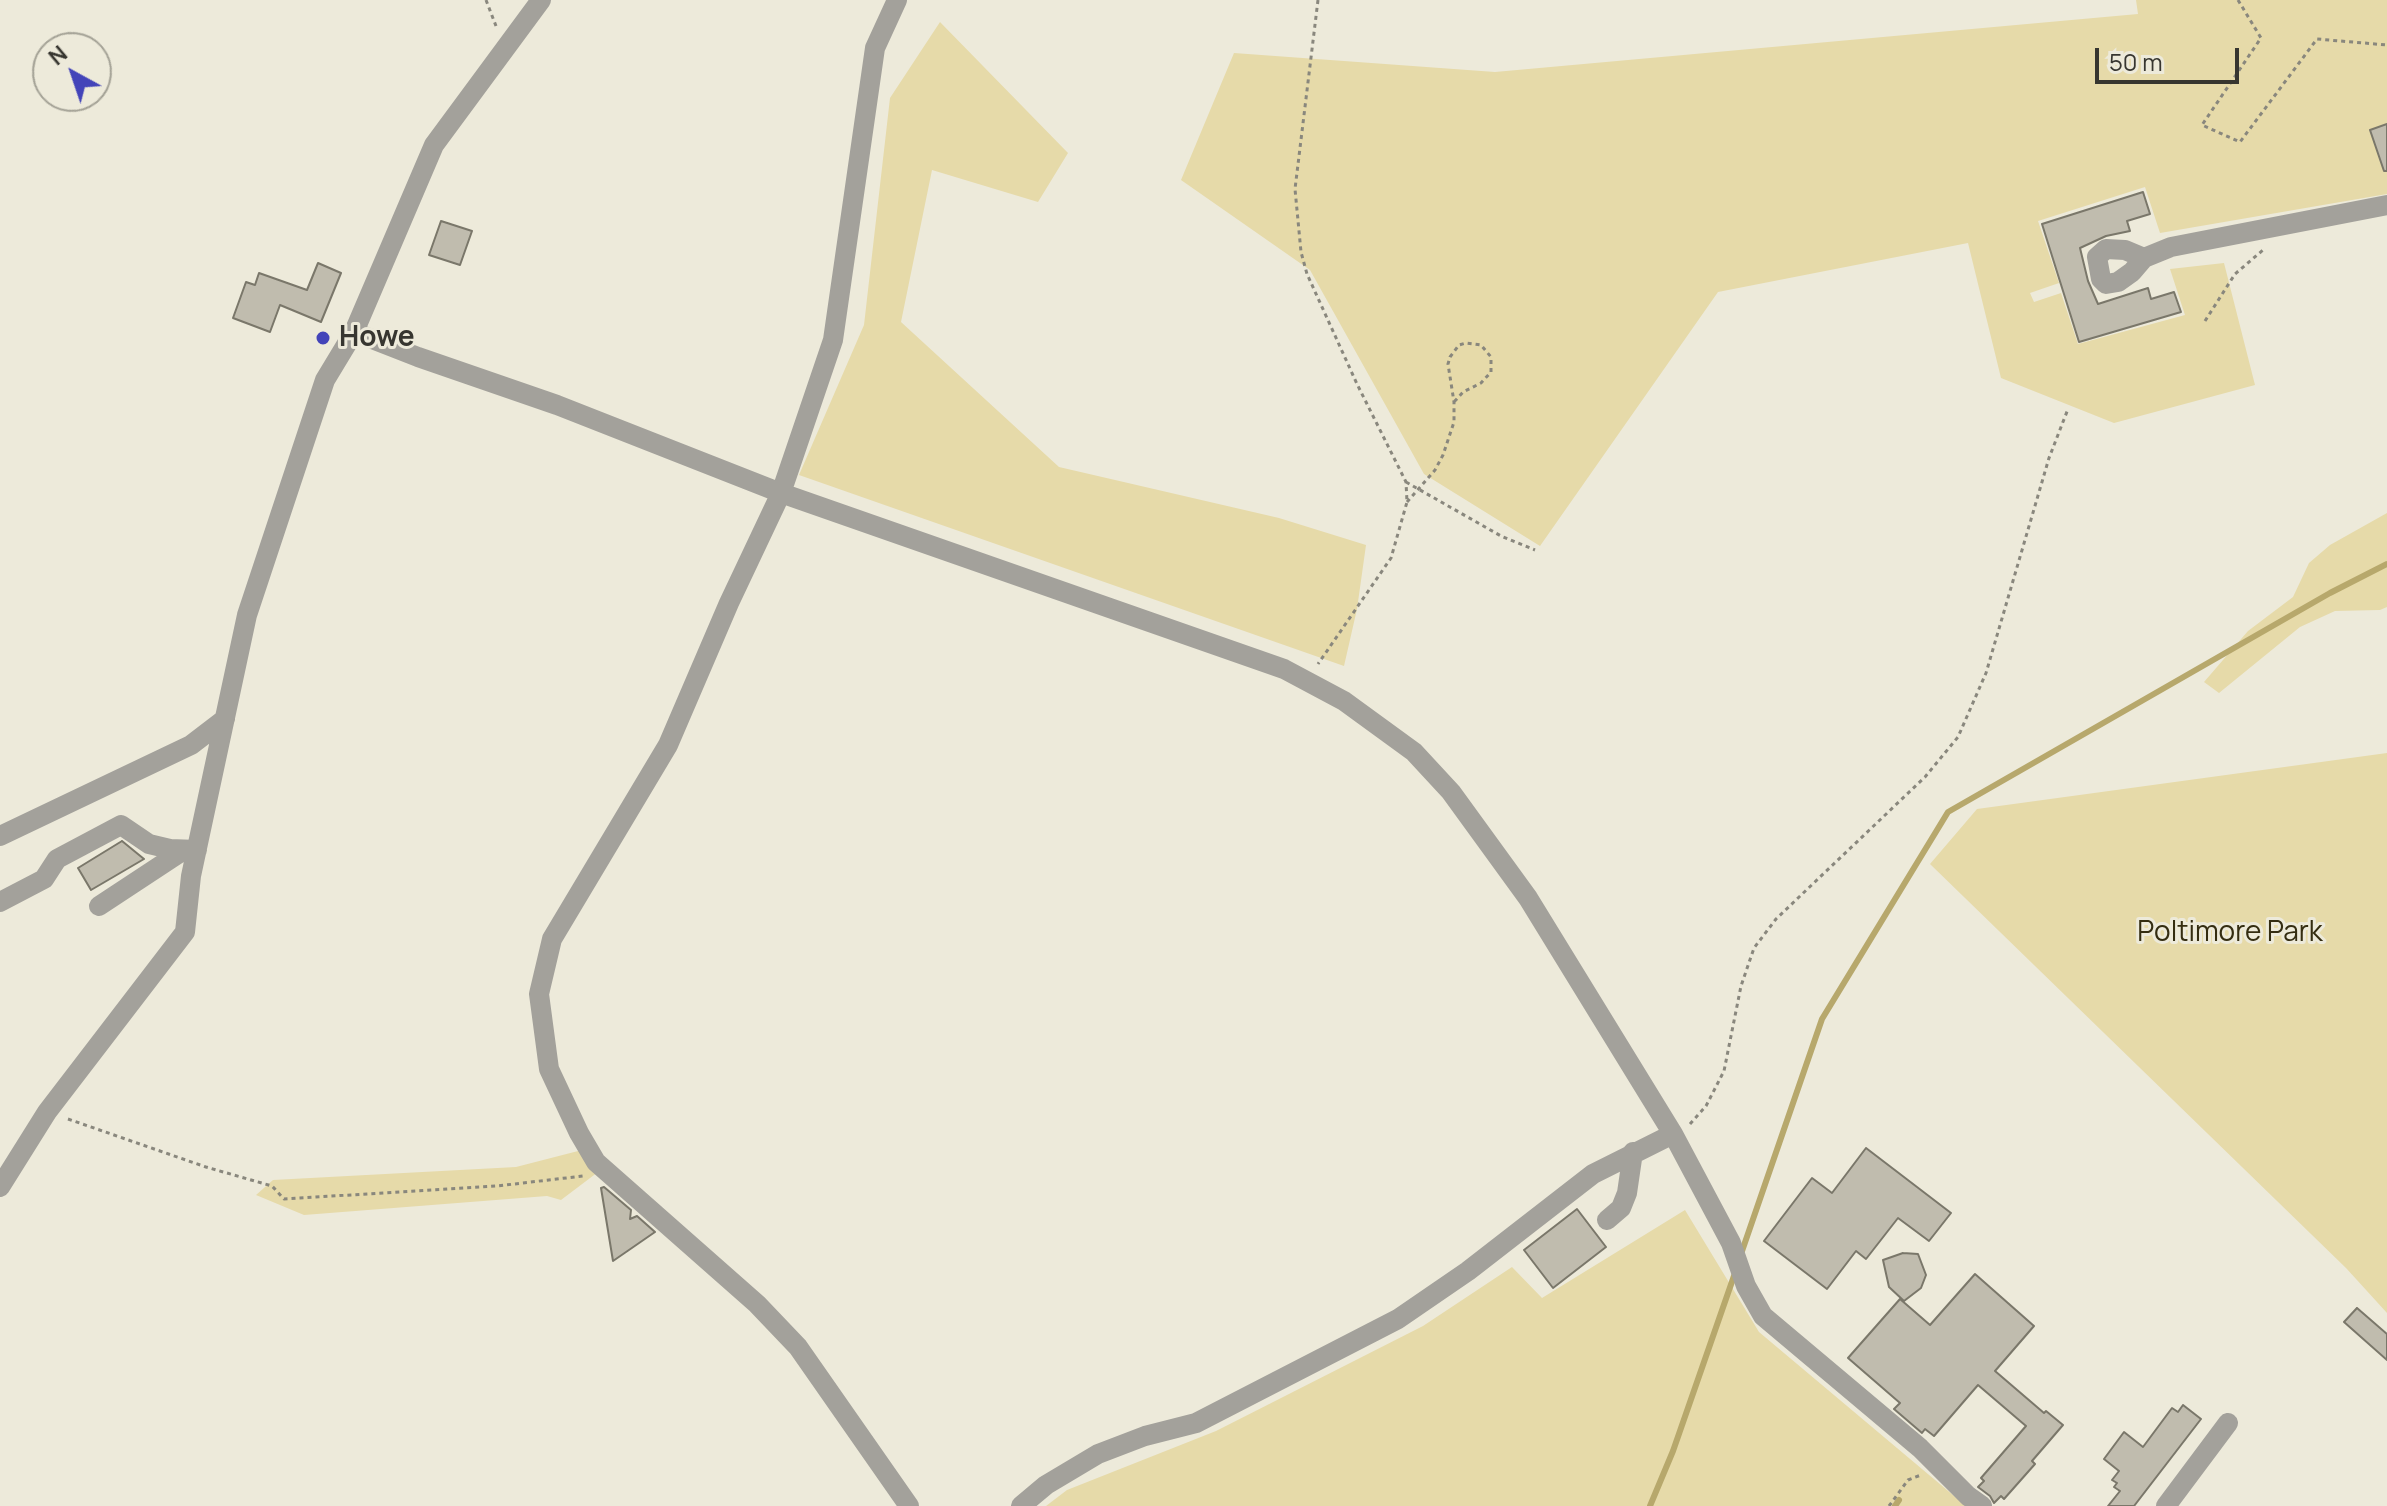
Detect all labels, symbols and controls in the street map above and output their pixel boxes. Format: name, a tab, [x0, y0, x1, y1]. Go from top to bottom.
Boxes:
north arrow	[32, 32, 112, 112]
scale bar	[2099, 32, 2243, 82]
text: N	[42, 39, 74, 72]
text: 50 m	[2109, 45, 2163, 78]
place label: Howe	[339, 321, 415, 355]
marker: Howe	[314, 329, 332, 347]
park label: Poltimore Park	[2137, 916, 2323, 950]

